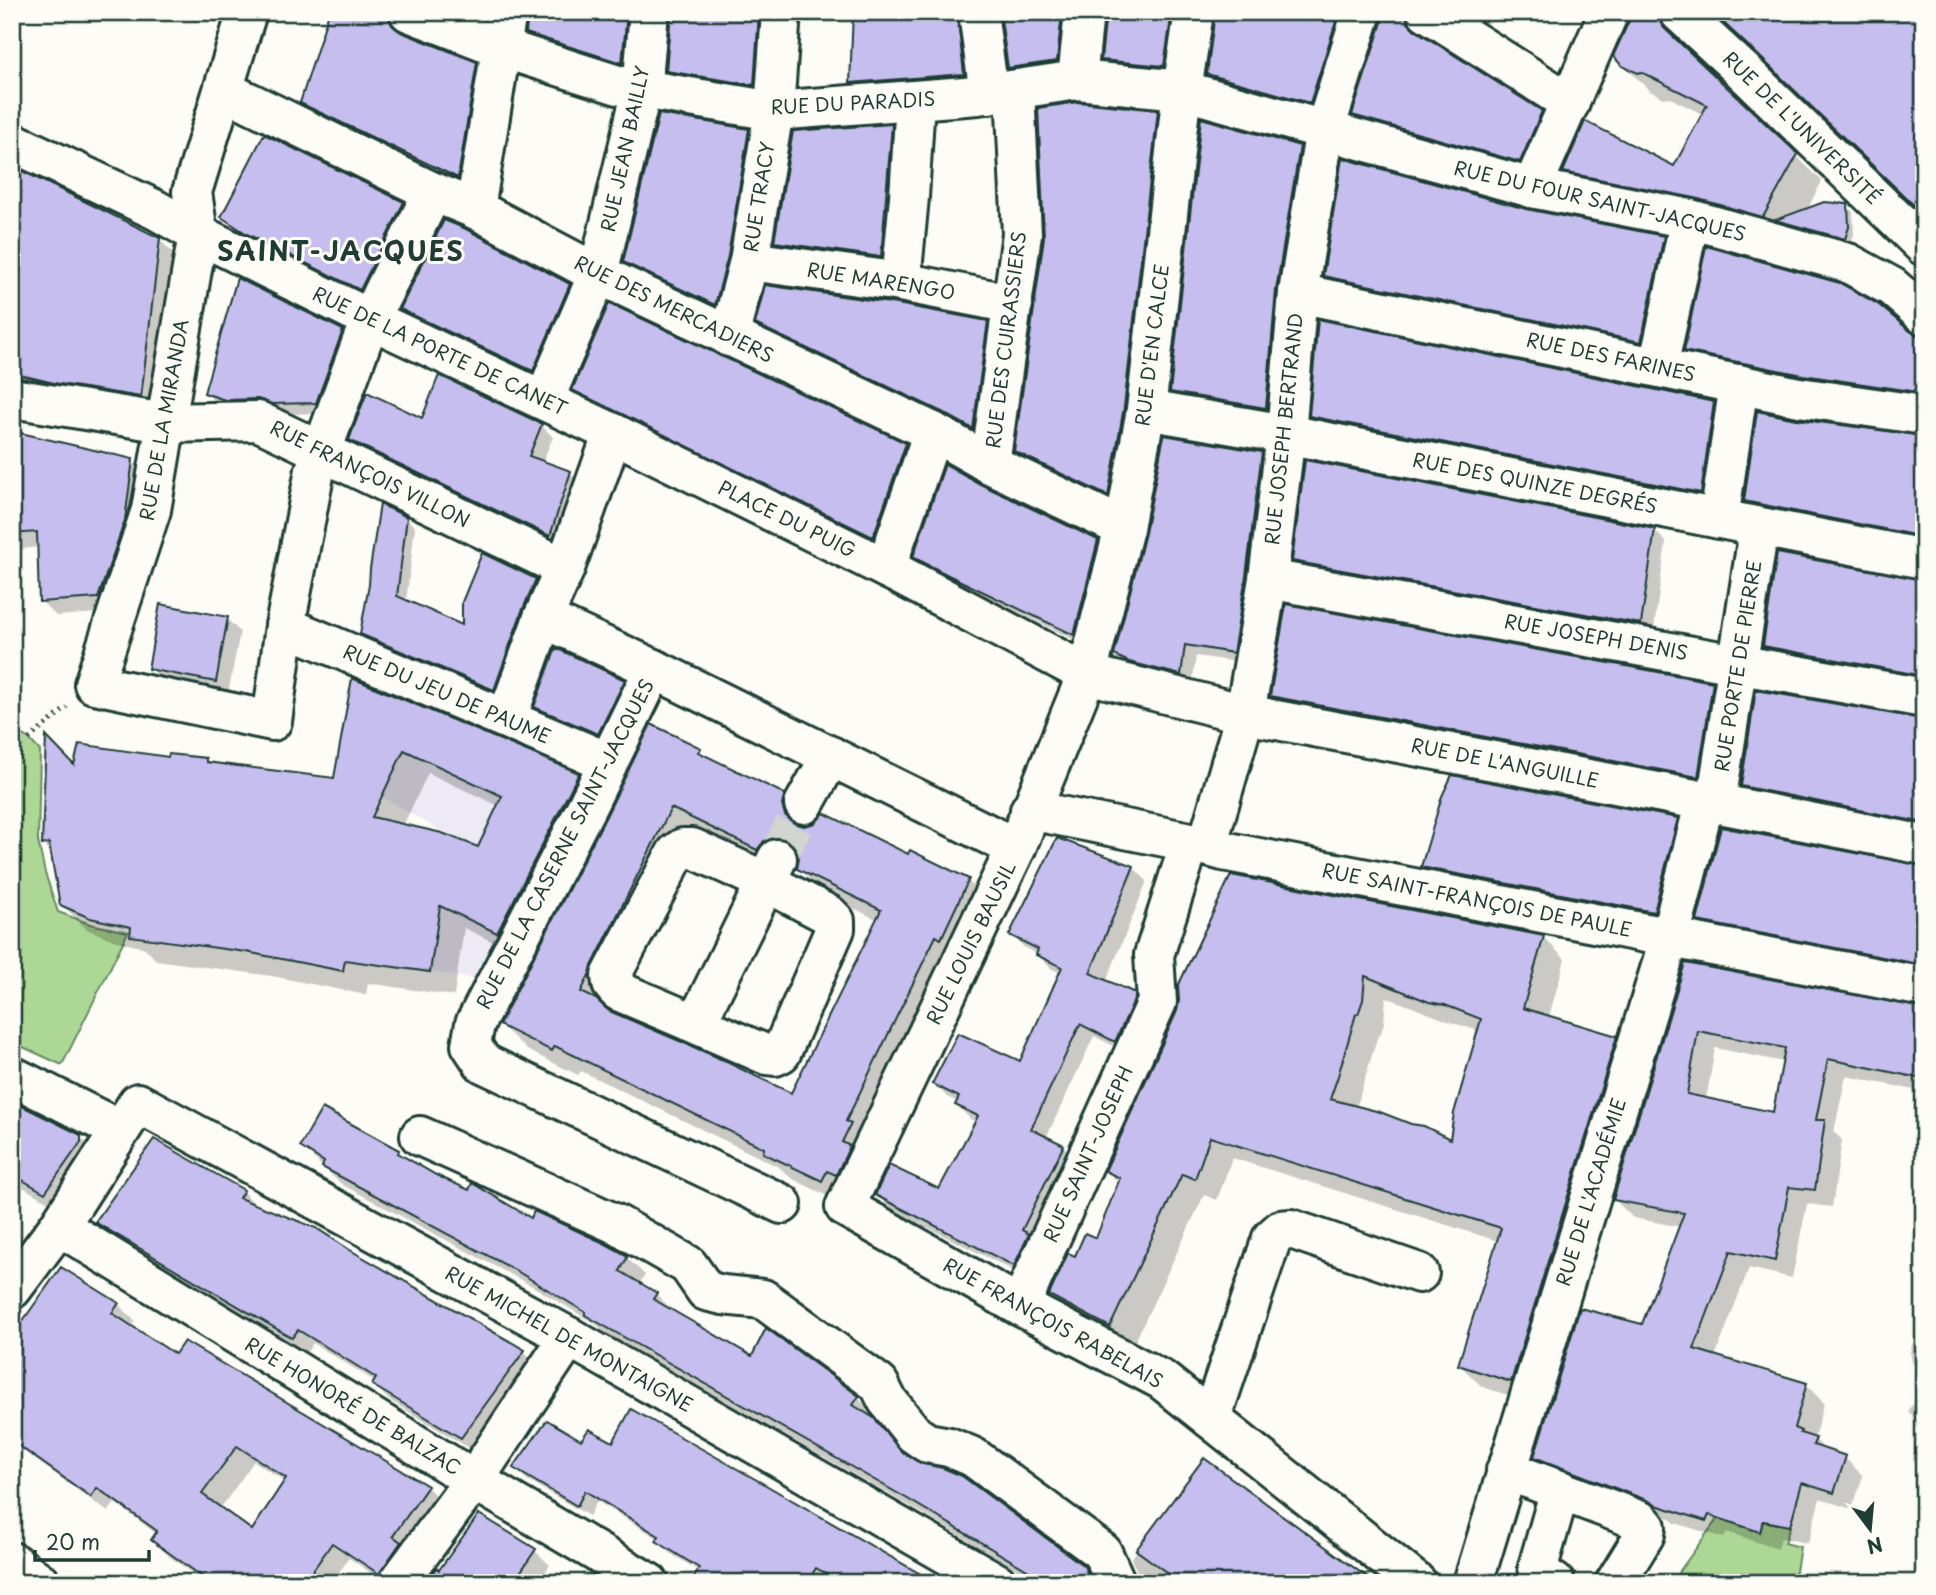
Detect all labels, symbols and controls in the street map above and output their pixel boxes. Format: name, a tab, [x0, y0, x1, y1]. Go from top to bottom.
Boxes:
street label: RUE DE L'UNIVERSITÉ	[1717, 44, 1888, 210]
street label: RUE JEAN BAILLY	[593, 63, 655, 234]
street label: RUE DU PARADIS	[770, 84, 936, 120]
street label: RUE TRACY	[735, 140, 781, 254]
street label: RUE DU FOUR SAINT-JACQUES	[1452, 153, 1749, 247]
street label: RUE DES CUIRASSIERS	[978, 230, 1032, 450]
district label: SAINT-JACQUES	[217, 231, 465, 270]
street label: RUE DES MERCADIERS	[570, 248, 779, 369]
street label: RUE MARENGO	[805, 254, 957, 306]
street label: RUE D'EN CALCE	[1127, 262, 1175, 428]
street label: RUE DE LA PORTE DE CANET	[309, 279, 573, 422]
street label: RUE JOSEPH BERTRAND	[1257, 311, 1309, 546]
street label: RUE DE LA MIRANDA	[132, 317, 195, 523]
street label: RUE DES FARINES	[1524, 324, 1698, 388]
street label: RUE FRANÇOIS VILLON	[266, 413, 475, 534]
street label: RUE DES QUINZE DEGRÉS	[1410, 445, 1660, 519]
street label: PLACE DU PUIG	[714, 473, 861, 564]
street label: RUE PORTE DE PIERRE	[1706, 558, 1768, 774]
street label: RUE JOSEPH DENIS	[1502, 606, 1690, 666]
street label: RUE DU JEU DE PAUME	[339, 637, 556, 750]
street label: RUE DE LA CASERNE SAINT-JACQUES	[468, 674, 660, 1013]
street label: RUE DE L'ANGUILLE	[1409, 730, 1601, 794]
street label: RUE SAINT-FRANÇOIS DE PAULE	[1320, 855, 1635, 943]
street label: RUE LOUIS BAUSIL	[918, 856, 1022, 1029]
street label: RUE SAINT-JOSEPH	[1036, 1061, 1139, 1246]
street label: RUE DE L'ACADÉMIE	[1548, 1094, 1632, 1289]
street label: RUE FRANÇOIS RABELAIS	[938, 1250, 1168, 1394]
street label: RUE MICHEL DE MONTAIGNE	[441, 1258, 698, 1418]
street label: RUE HONORÉ DE BALZAC	[240, 1329, 467, 1481]
north arrow	[1834, 1494, 1904, 1564]
scale bar	[35, 1518, 149, 1562]
text: 20 m	[46, 1525, 100, 1557]
text: N	[1864, 1531, 1886, 1562]

